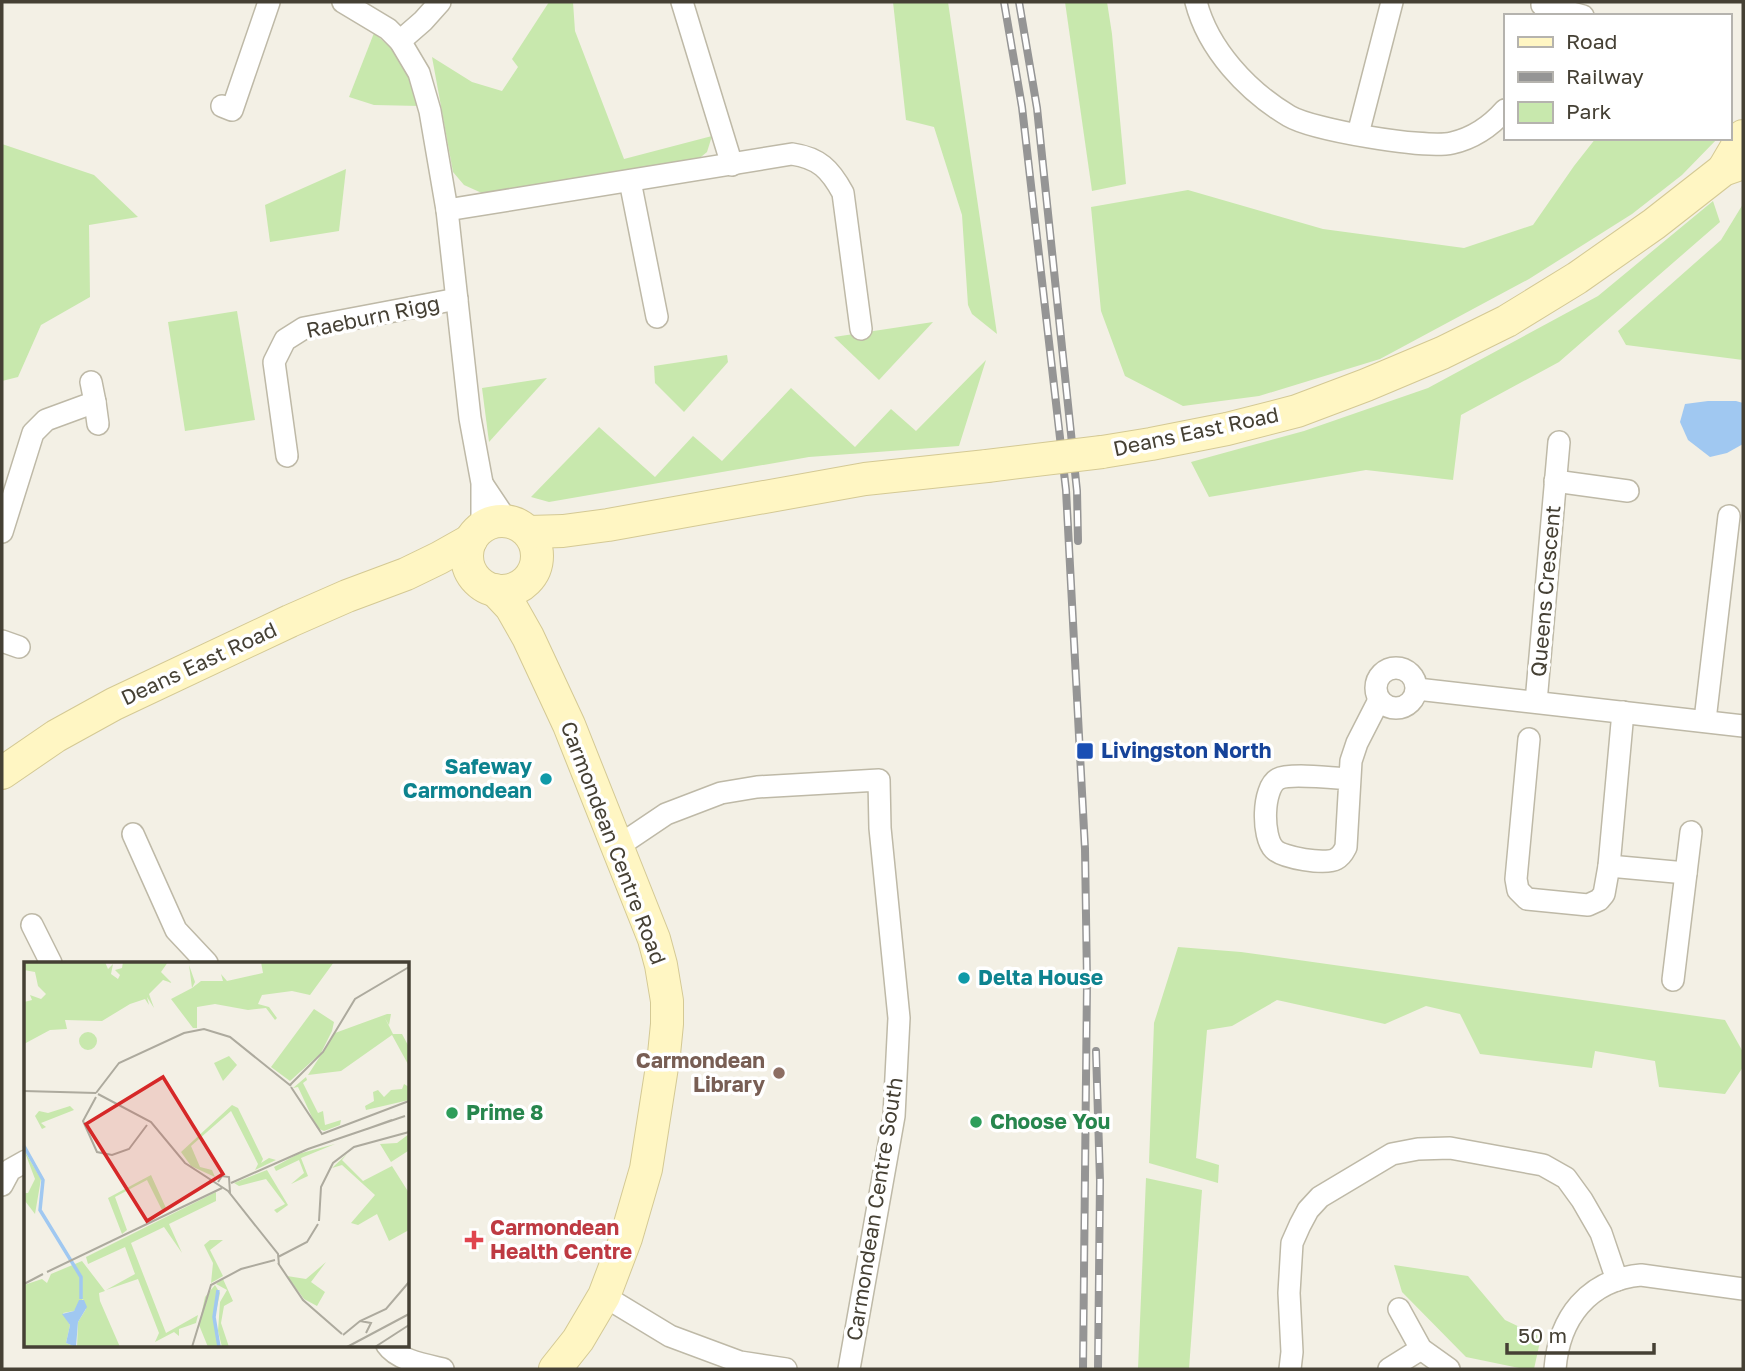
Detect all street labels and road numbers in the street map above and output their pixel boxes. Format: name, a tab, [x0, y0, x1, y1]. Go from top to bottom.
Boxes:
street label: Raeburn Rigg	[304, 289, 442, 343]
street label: Deans East Road	[1111, 401, 1281, 461]
street label: Queens Crescent	[1525, 504, 1565, 678]
street label: Deans East Road	[117, 616, 281, 711]
street label: Carmondean Centre Road	[556, 718, 672, 968]
street label: Carmondean Centre South	[840, 1075, 908, 1343]

